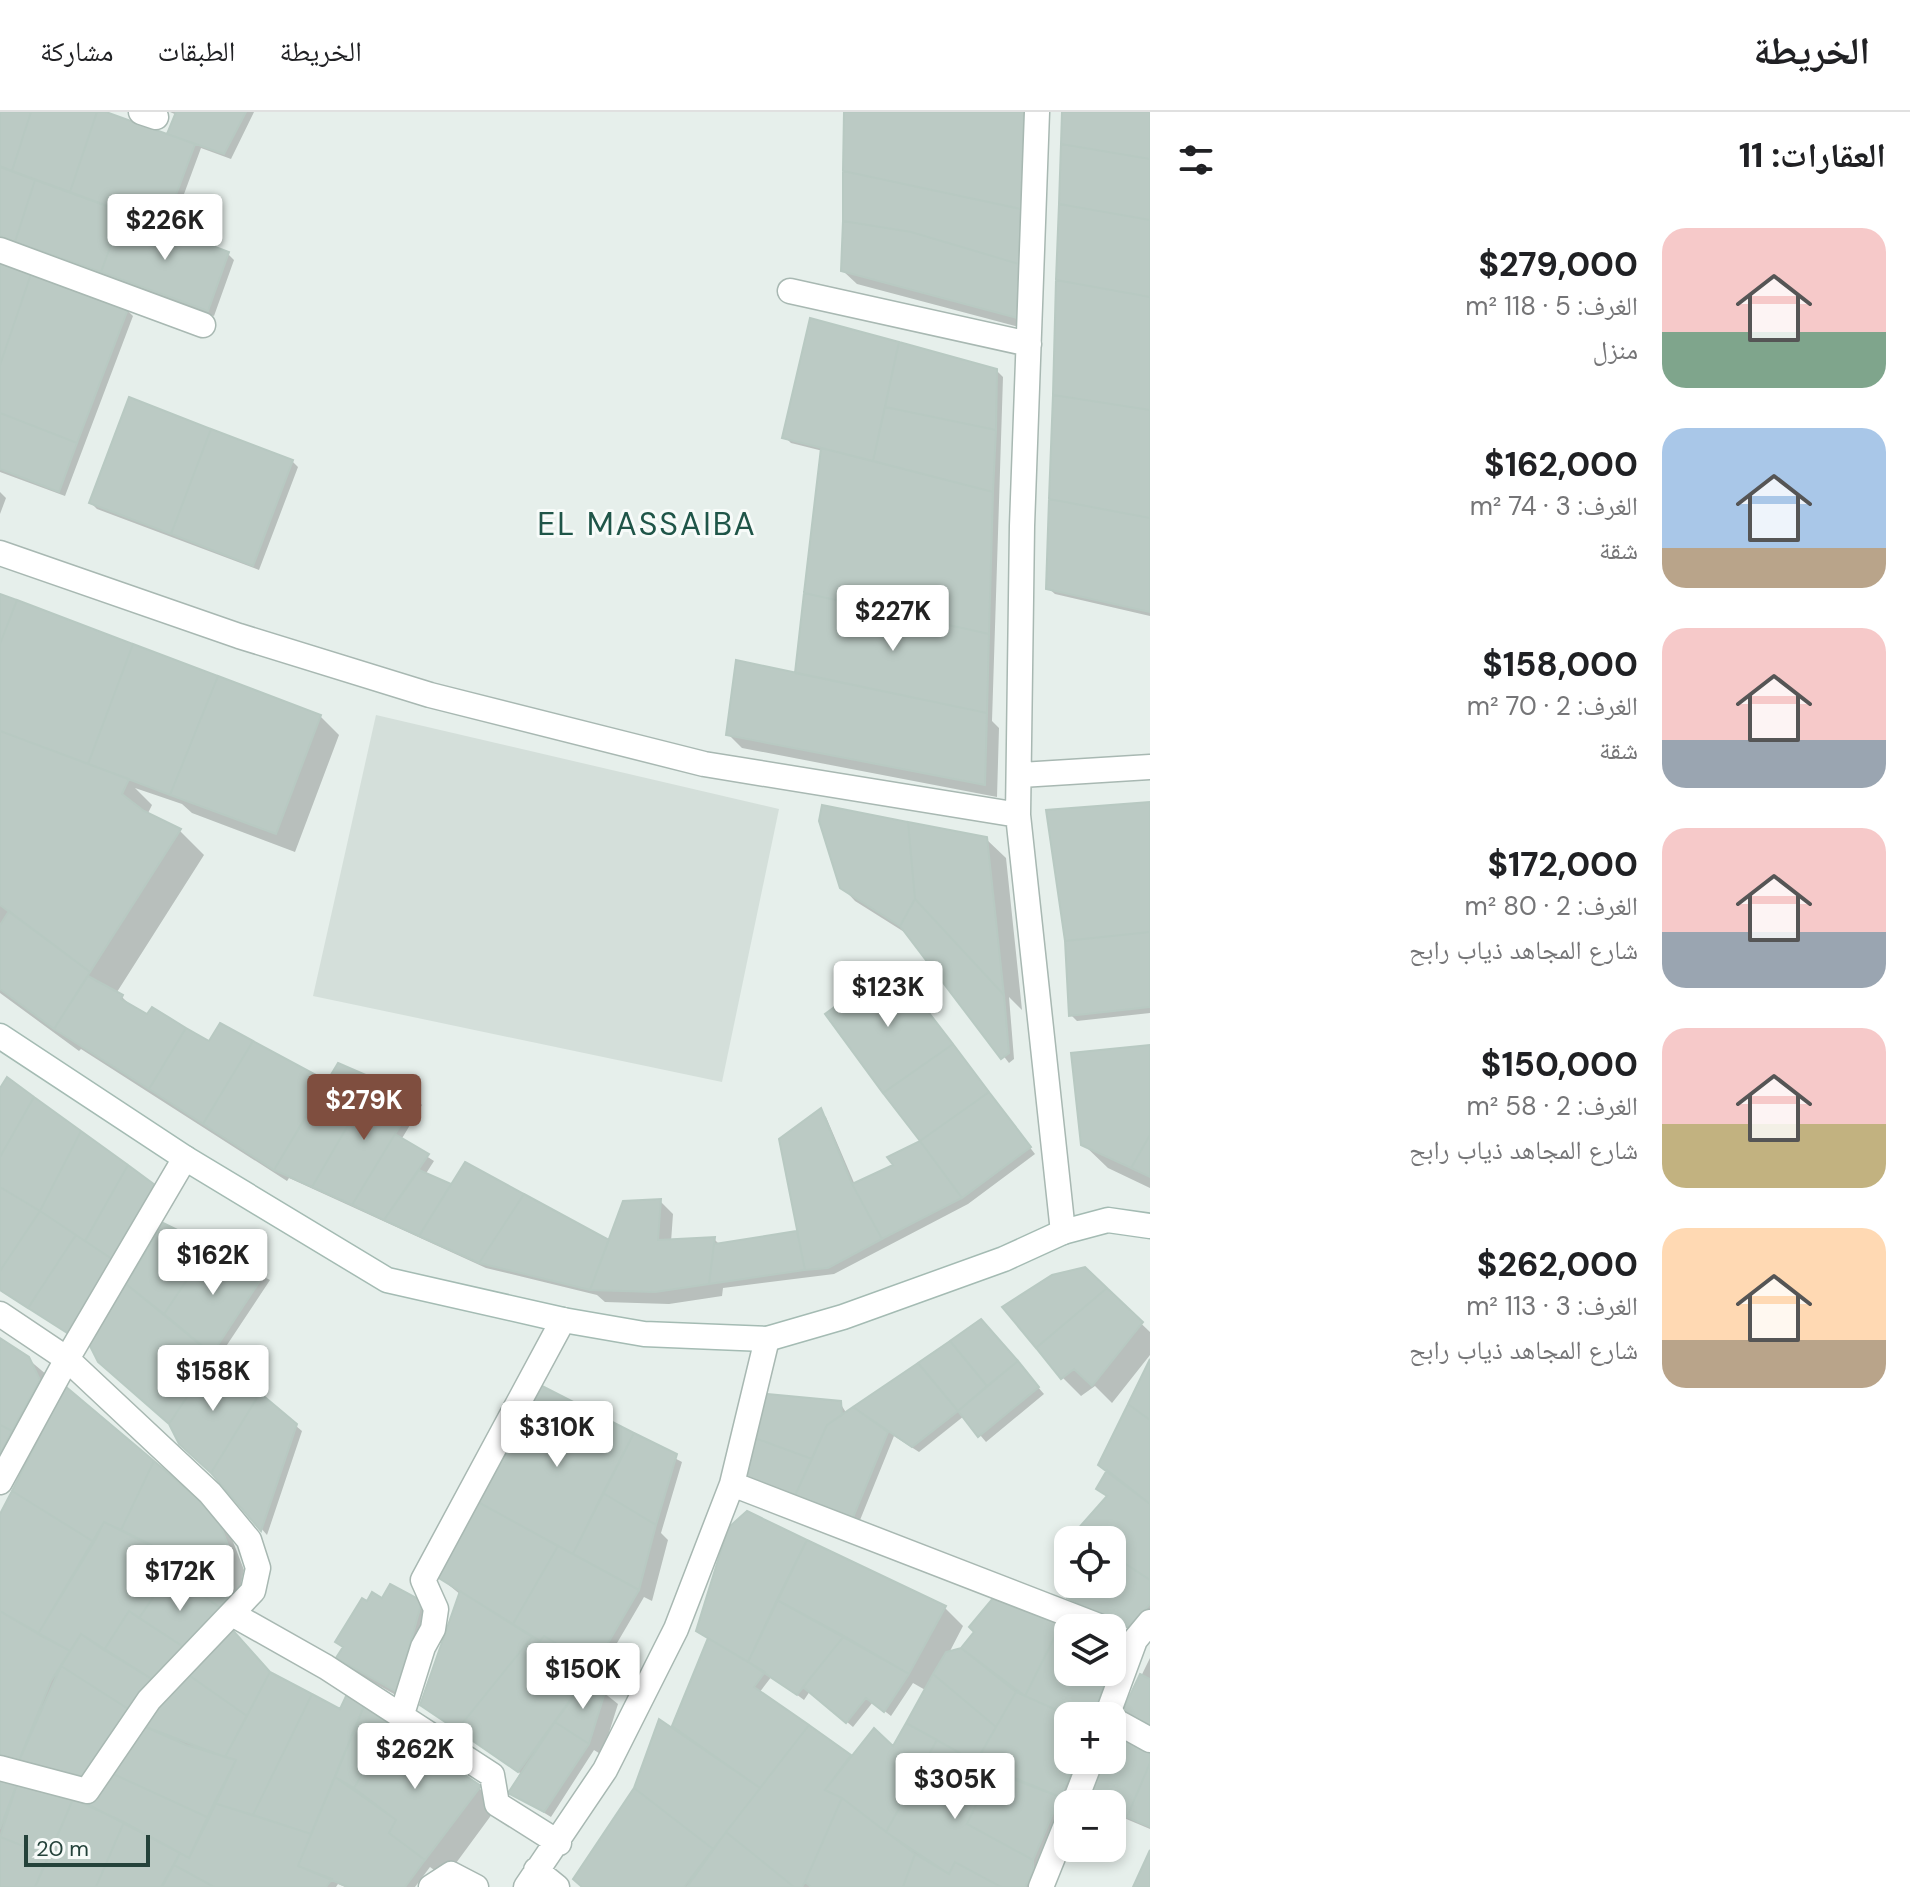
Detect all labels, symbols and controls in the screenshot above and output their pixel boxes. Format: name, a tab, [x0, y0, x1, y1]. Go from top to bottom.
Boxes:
text: الخريطة	[1753, 26, 1870, 76]
text: مشاركة	[40, 33, 114, 70]
text: الطبقات	[158, 33, 235, 70]
text: الخريطة	[279, 33, 362, 70]
text: العقارات: 11	[1739, 133, 1886, 178]
icon: filters	[1174, 138, 1218, 182]
pin: $226K	[109, 194, 221, 262]
text: $226K	[125, 203, 205, 237]
text: $279,000	[1478, 242, 1638, 287]
icon: home	[1726, 260, 1822, 356]
text: الغرف: 5 · 118 m²	[1465, 289, 1638, 323]
text: منزل	[1593, 333, 1638, 367]
text: $162,000	[1484, 442, 1638, 487]
icon: home	[1726, 460, 1822, 556]
text: الغرف: 3 · 74 m²	[1470, 489, 1638, 523]
district label: EL MASSAIBA	[537, 503, 757, 545]
text: شقة	[1599, 533, 1638, 567]
pin: $227K	[837, 585, 949, 653]
text: $227K	[855, 594, 931, 628]
text: $158,000	[1482, 642, 1638, 687]
icon: home	[1726, 660, 1822, 756]
text: الغرف: 2 · 70 m²	[1467, 689, 1638, 723]
text: شقة	[1599, 733, 1638, 767]
text: $172,000	[1487, 842, 1638, 887]
icon: home	[1726, 860, 1822, 956]
text: الغرف: 2 · 80 m²	[1465, 889, 1638, 923]
text: شارع المجاهد ذياب رابح	[1409, 933, 1638, 967]
pin: $123K	[832, 961, 944, 1029]
text: $123K	[852, 970, 924, 1004]
text: $150,000	[1481, 1042, 1638, 1087]
icon: home	[1726, 1060, 1822, 1156]
pin: $279K	[308, 1074, 420, 1142]
text: $279K	[325, 1083, 403, 1117]
text: الغرف: 2 · 58 m²	[1467, 1089, 1638, 1123]
text: شارع المجاهد ذياب رابح	[1409, 1133, 1638, 1167]
pin: $162K	[157, 1229, 269, 1297]
text: $162K	[176, 1238, 250, 1272]
text: $262,000	[1477, 1242, 1638, 1287]
icon: home	[1726, 1260, 1822, 1356]
text: الغرف: 3 · 113 m²	[1466, 1289, 1638, 1323]
text: شارع المجاهد ذياب رابح	[1409, 1333, 1638, 1367]
pin: $158K	[157, 1345, 269, 1413]
text: $158K	[176, 1354, 250, 1388]
pin: $310K	[501, 1401, 613, 1469]
text: $310K	[519, 1410, 595, 1444]
map controls	[1054, 1526, 1126, 1862]
button: locate	[1054, 1526, 1126, 1598]
pin: $172K	[124, 1545, 236, 1613]
text: $172K	[145, 1554, 215, 1588]
button: layers	[1054, 1614, 1126, 1686]
pin: $150K	[527, 1643, 639, 1711]
text: $150K	[545, 1652, 621, 1686]
button: +	[1054, 1702, 1126, 1774]
pin: $262K	[359, 1723, 471, 1791]
text: $262K	[376, 1732, 454, 1766]
pin: $305K	[899, 1753, 1011, 1821]
text: $305K	[914, 1762, 996, 1796]
button: −	[1054, 1790, 1126, 1862]
scale bar	[24, 1831, 150, 1867]
text: 20 m	[36, 1834, 89, 1863]

